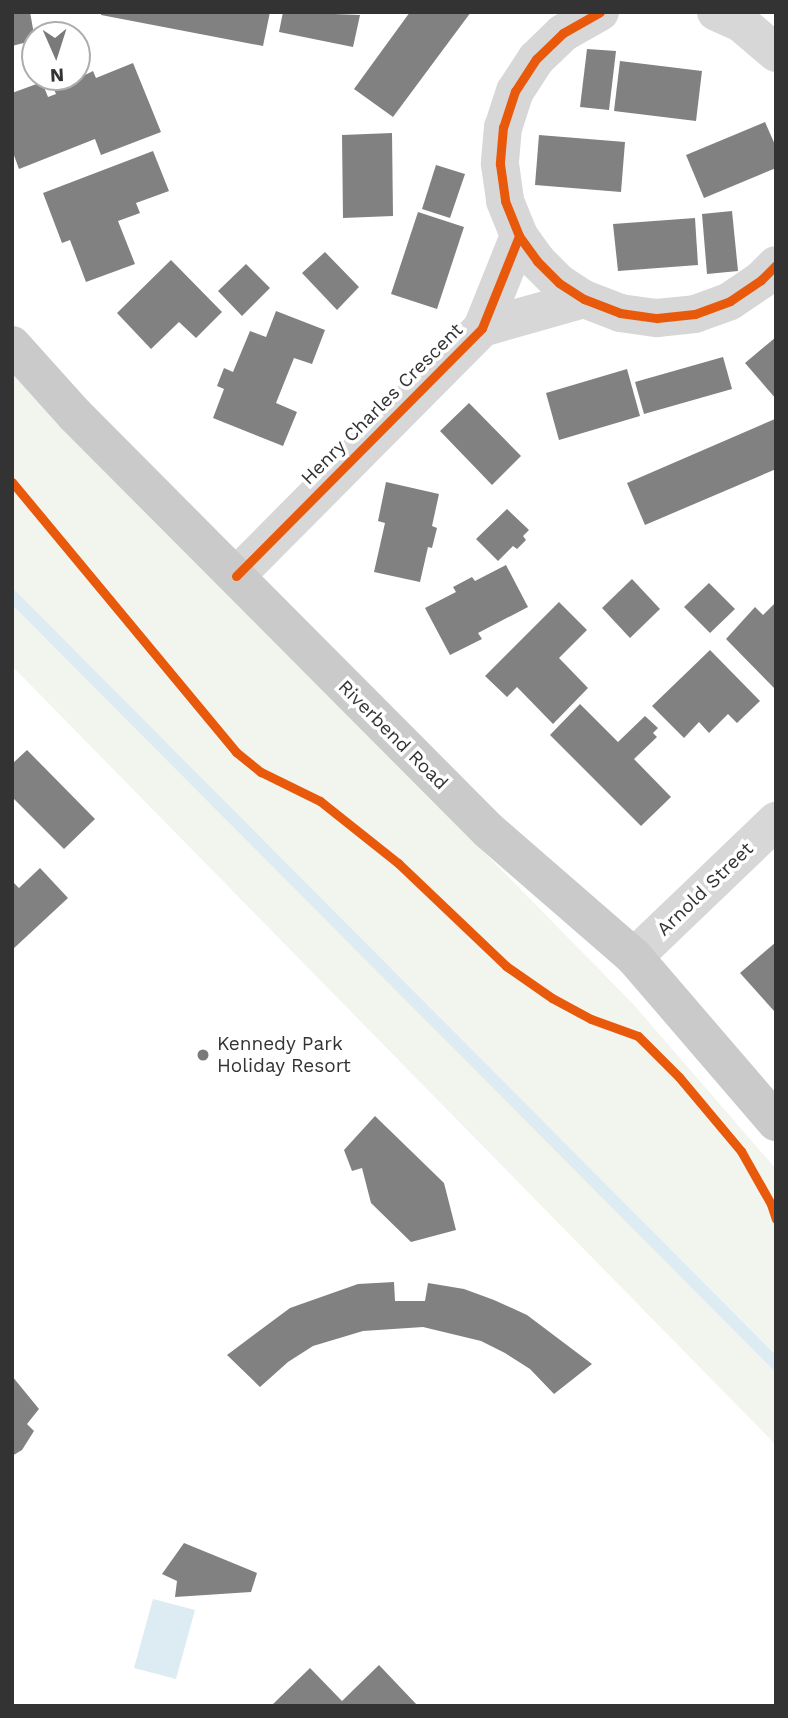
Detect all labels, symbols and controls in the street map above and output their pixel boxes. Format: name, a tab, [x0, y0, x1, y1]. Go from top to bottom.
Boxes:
north arrow	[21, 21, 91, 91]
text: N	[49, 64, 65, 87]
street label: Henry Charles Crescent	[296, 318, 468, 490]
street label: Riverbend Road	[333, 675, 453, 795]
street label: Arnold Street	[652, 837, 758, 941]
place label: Kennedy Park Holiday Resort	[217, 1033, 351, 1077]
marker: Kennedy Park Holiday Resort	[195, 1047, 211, 1063]

